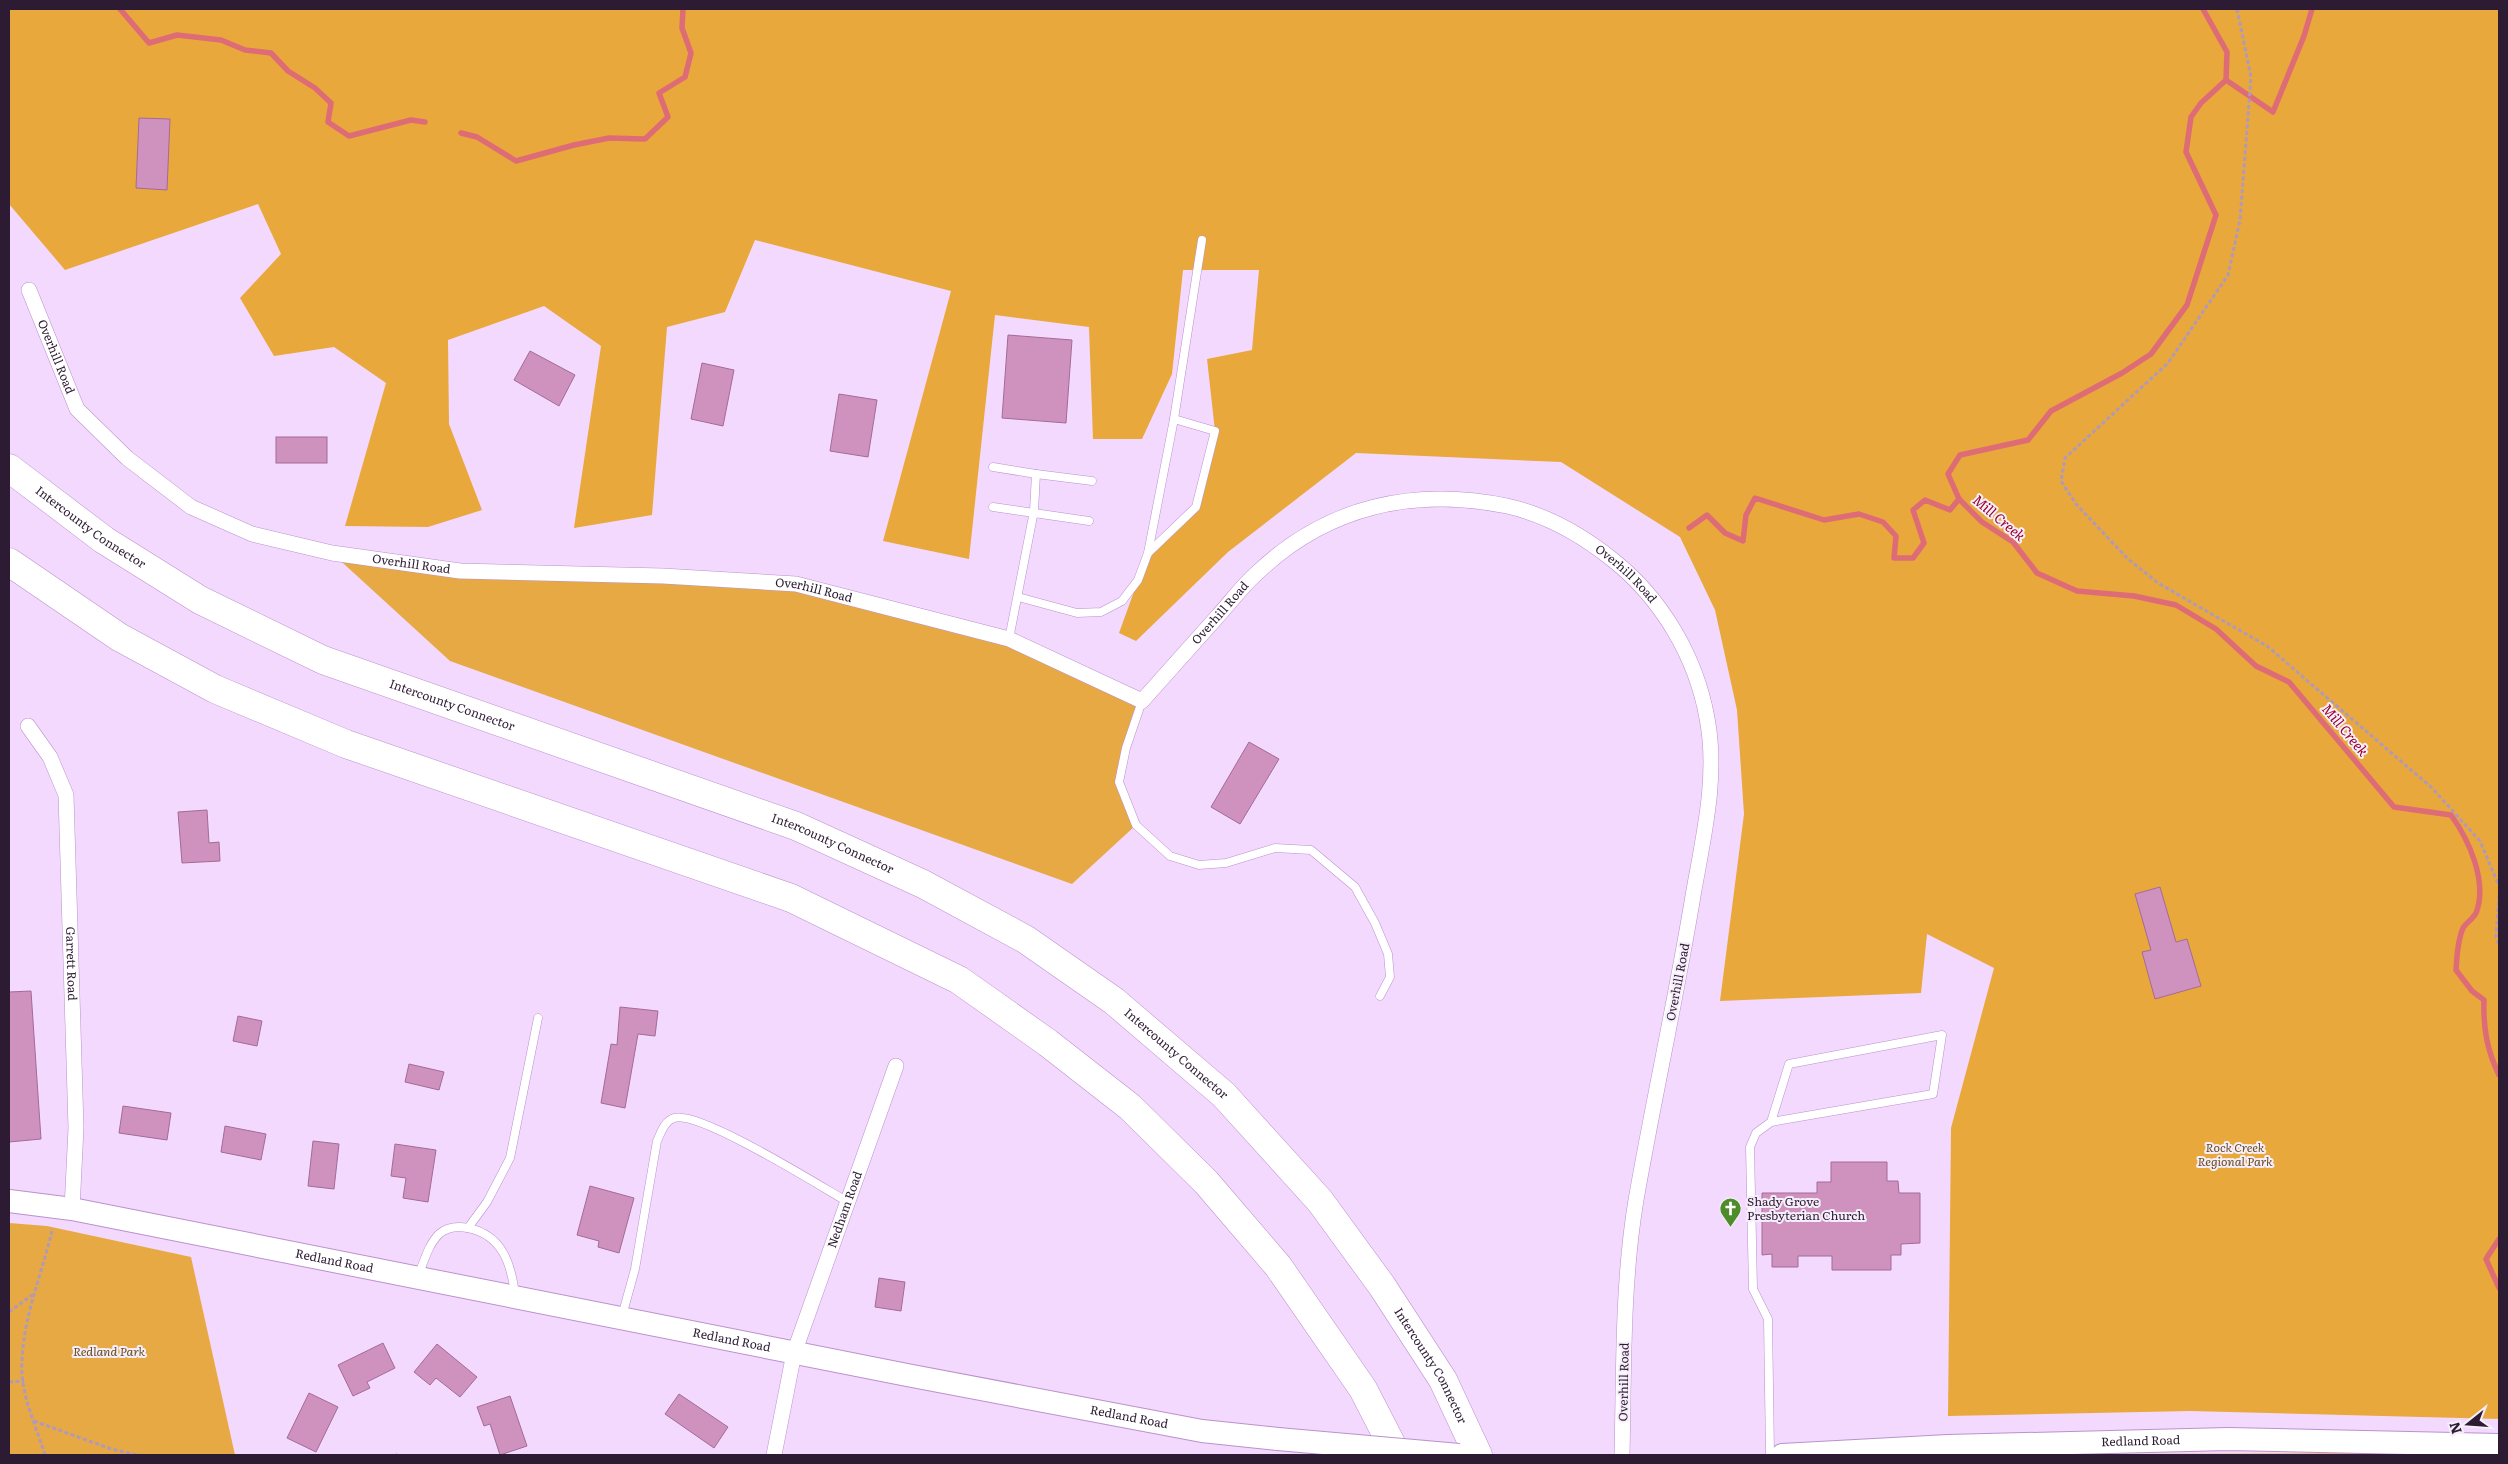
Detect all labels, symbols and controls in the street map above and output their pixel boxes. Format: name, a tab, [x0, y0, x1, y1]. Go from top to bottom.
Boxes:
street label: Overhill Road	[34, 316, 80, 397]
street label: Intercounty Connector	[32, 481, 150, 572]
water label: Mill Creek	[1969, 489, 2030, 545]
street label: Overhill Road	[1592, 539, 1662, 607]
street label: Overhill Road	[371, 549, 452, 578]
street label: Overhill Road	[775, 573, 855, 606]
street label: Overhill Road	[1187, 576, 1253, 648]
street label: Intercounty Connector	[387, 674, 518, 735]
water label: Mill Creek	[2318, 699, 2374, 760]
street label: Intercounty Connector	[769, 808, 897, 878]
street label: Garrett Road	[62, 926, 82, 1002]
street label: Overhill Road	[1661, 941, 1693, 1022]
street label: Intercounty Connector	[1121, 1003, 1233, 1103]
park label: Rock Creek Regional Park	[2197, 1138, 2273, 1170]
street label: Nedham Road	[822, 1168, 866, 1250]
place label: Shady Grove Presbyterian Church	[1747, 1192, 1865, 1224]
church icon: Shady Grove Presbyterian Church	[1719, 1197, 1743, 1228]
street label: Redland Road	[294, 1244, 376, 1277]
street label: Intercounty Connector	[1390, 1304, 1472, 1427]
street label: Redland Road	[691, 1323, 773, 1356]
park label: Redland Park	[73, 1342, 146, 1360]
street label: Overhill Road	[1613, 1342, 1633, 1422]
north arrow	[2443, 1399, 2493, 1449]
street label: Redland Road	[1089, 1400, 1171, 1433]
text: N	[2443, 1419, 2466, 1437]
street label: Redland Road	[2101, 1430, 2181, 1450]

